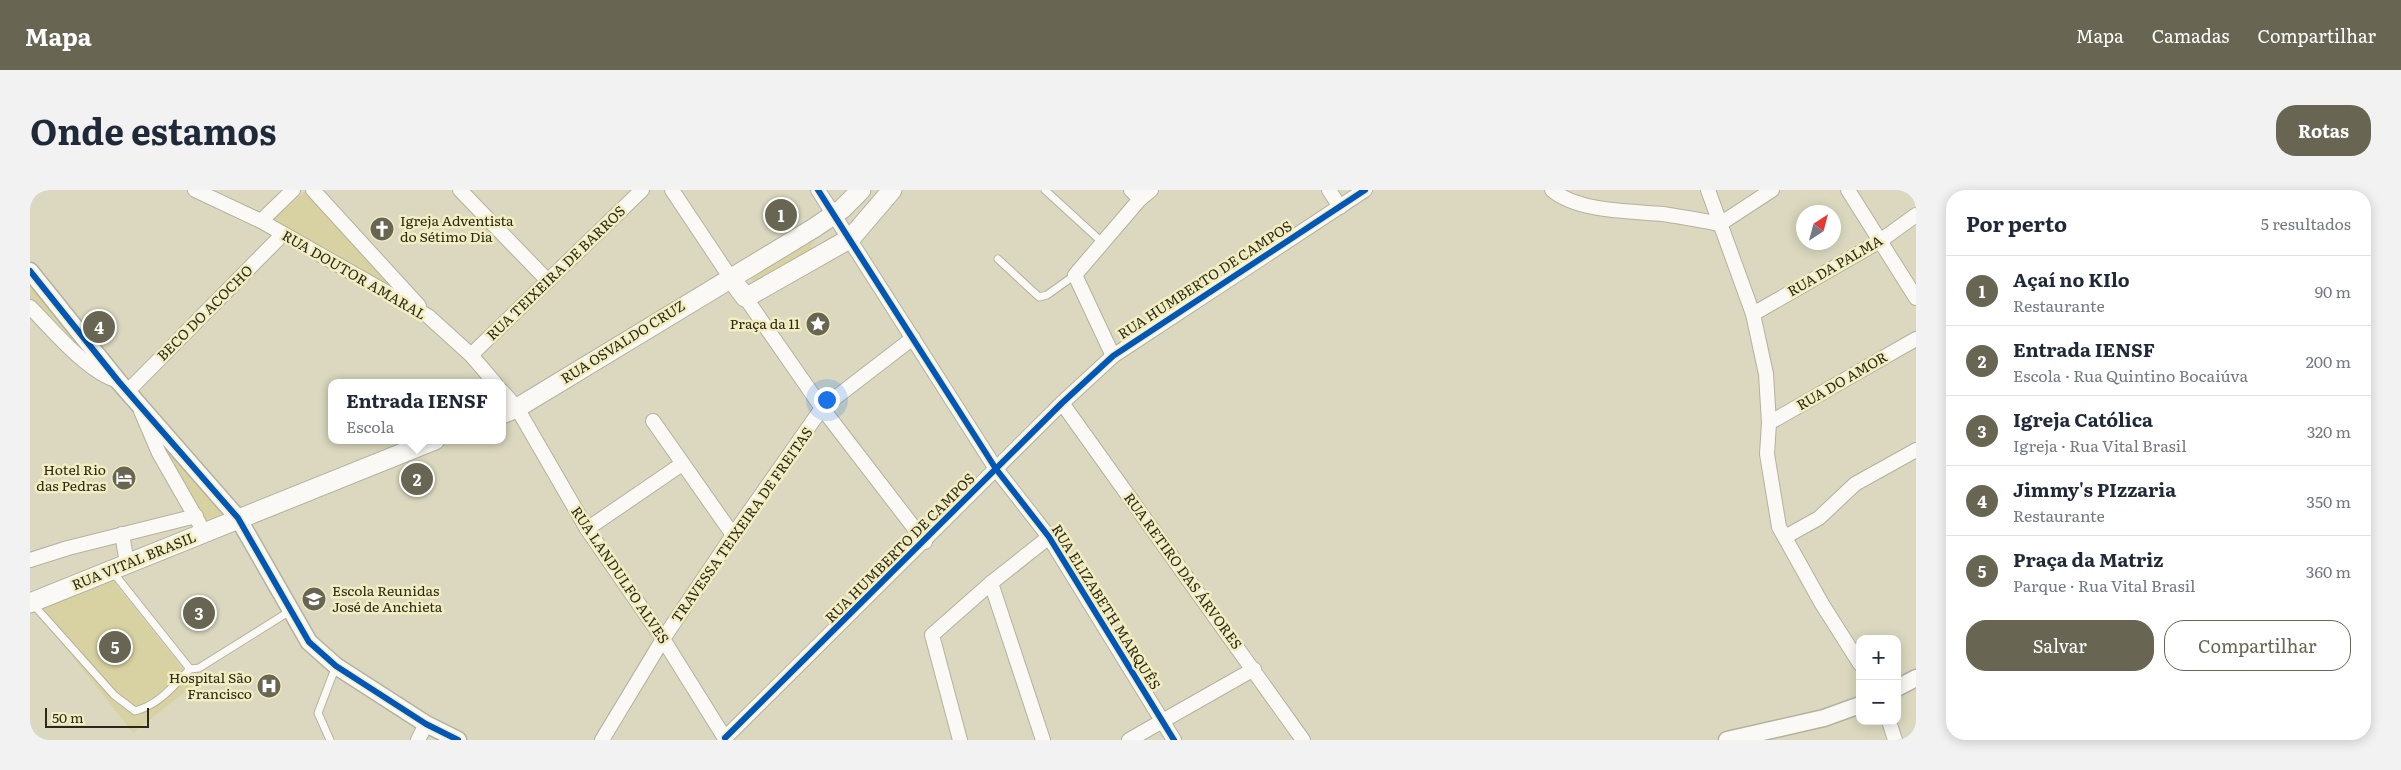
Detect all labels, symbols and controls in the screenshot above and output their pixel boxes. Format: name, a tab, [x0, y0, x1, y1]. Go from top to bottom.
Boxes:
text: Mapa	[25, 18, 92, 53]
text: Mapa	[2076, 22, 2124, 49]
text: Camadas	[2152, 22, 2229, 49]
text: Compartilhar	[2257, 22, 2376, 49]
text: Onde estamos	[30, 104, 276, 156]
button: Rotas	[2276, 105, 2371, 156]
pin: 1	[765, 196, 797, 234]
street label: RUA TEIXEIRA DE BARROS	[481, 200, 629, 344]
north arrow	[1796, 205, 1841, 250]
text: Por perto	[1966, 207, 2067, 238]
place label: Igreja Adventista do Sétimo Dia	[400, 210, 514, 246]
text: 5 resultados	[2261, 211, 2351, 235]
street label: RUA HUMBERTO DE CAMPOS	[1113, 215, 1296, 343]
church icon: Igreja Adventista do Sétimo Dia	[369, 216, 395, 242]
street label: RUA DOUTOR AMARAL	[279, 225, 430, 324]
street label: RUA DA PALMA	[1783, 229, 1886, 300]
street label: BECO DO ACOCHO	[152, 260, 257, 365]
text: Açaí no KIlo	[2013, 265, 2130, 293]
text: 1	[1979, 279, 1985, 303]
text: 90 m	[2315, 279, 2351, 303]
text: Restaurante	[2013, 293, 2105, 317]
street label: RUA OSVALDO CRUZ	[557, 295, 688, 388]
pin: 4	[83, 308, 115, 346]
place icon: Praça da 11	[805, 311, 831, 337]
place label: Praça da 11	[730, 313, 800, 333]
text: Entrada IENSF	[2013, 335, 2155, 363]
street label: RUA DO AMOR	[1792, 346, 1891, 414]
text: 2	[1978, 349, 1986, 373]
text: 200 m	[2306, 349, 2351, 373]
text: Escola · Rua Quintino Bocaiúva	[2013, 363, 2248, 387]
popup	[328, 379, 506, 444]
text: Entrada IENSF	[346, 386, 488, 414]
your location	[814, 387, 840, 413]
text: Igreja Católica	[2013, 405, 2153, 433]
text: Escola	[346, 414, 394, 438]
text: 3	[1978, 419, 1986, 443]
text: 320 m	[2307, 419, 2351, 443]
street label: TRAVESSA TEIXEIRA DE FREITAS	[666, 423, 817, 626]
text: Igreja · Rua Vital Brasil	[2013, 433, 2187, 457]
place label: Hotel Rio das Pedras	[36, 459, 106, 495]
pin: 2	[401, 460, 433, 498]
hotel icon: Hotel Rio das Pedras	[111, 465, 137, 491]
street label: RUA HUMBERTO DE CAMPOS	[820, 468, 979, 627]
text: Jimmy's PIzzaria	[2013, 475, 2176, 503]
street label: RUA RETIRO DAS ÁRVORES	[1120, 488, 1247, 653]
text: 4	[1977, 489, 1987, 513]
text: 350 m	[2306, 489, 2351, 513]
street label: RUA LANDULFO ALVES	[567, 502, 674, 647]
text: Restaurante	[2013, 503, 2105, 527]
street label: RUA ELIZABETH MARQUÊS	[1048, 520, 1166, 693]
street label: RUA VITAL BRASIL	[68, 526, 199, 594]
text: Praça da Matriz	[2013, 545, 2163, 573]
text: 5	[1978, 559, 1986, 583]
text: 360 m	[2306, 559, 2351, 583]
text: Parque · Rua Vital Brasil	[2013, 573, 2195, 597]
place label: Escola Reunidas José de Anchieta	[332, 580, 443, 616]
school or university icon: Escola Reunidas José de Anchieta	[301, 586, 327, 612]
pin: 3	[183, 594, 215, 632]
button: Salvar	[1966, 620, 2154, 671]
button: Compartilhar	[2164, 620, 2351, 671]
pin: 5	[99, 628, 131, 666]
map controls	[1856, 635, 1901, 725]
button: +	[1856, 635, 1901, 680]
place label: Hospital São Francisco	[169, 667, 252, 703]
hospital icon: Hospital São Francisco	[256, 673, 282, 699]
button: −	[1856, 680, 1901, 725]
scale bar	[45, 705, 149, 728]
text: 50 m	[52, 707, 84, 727]

